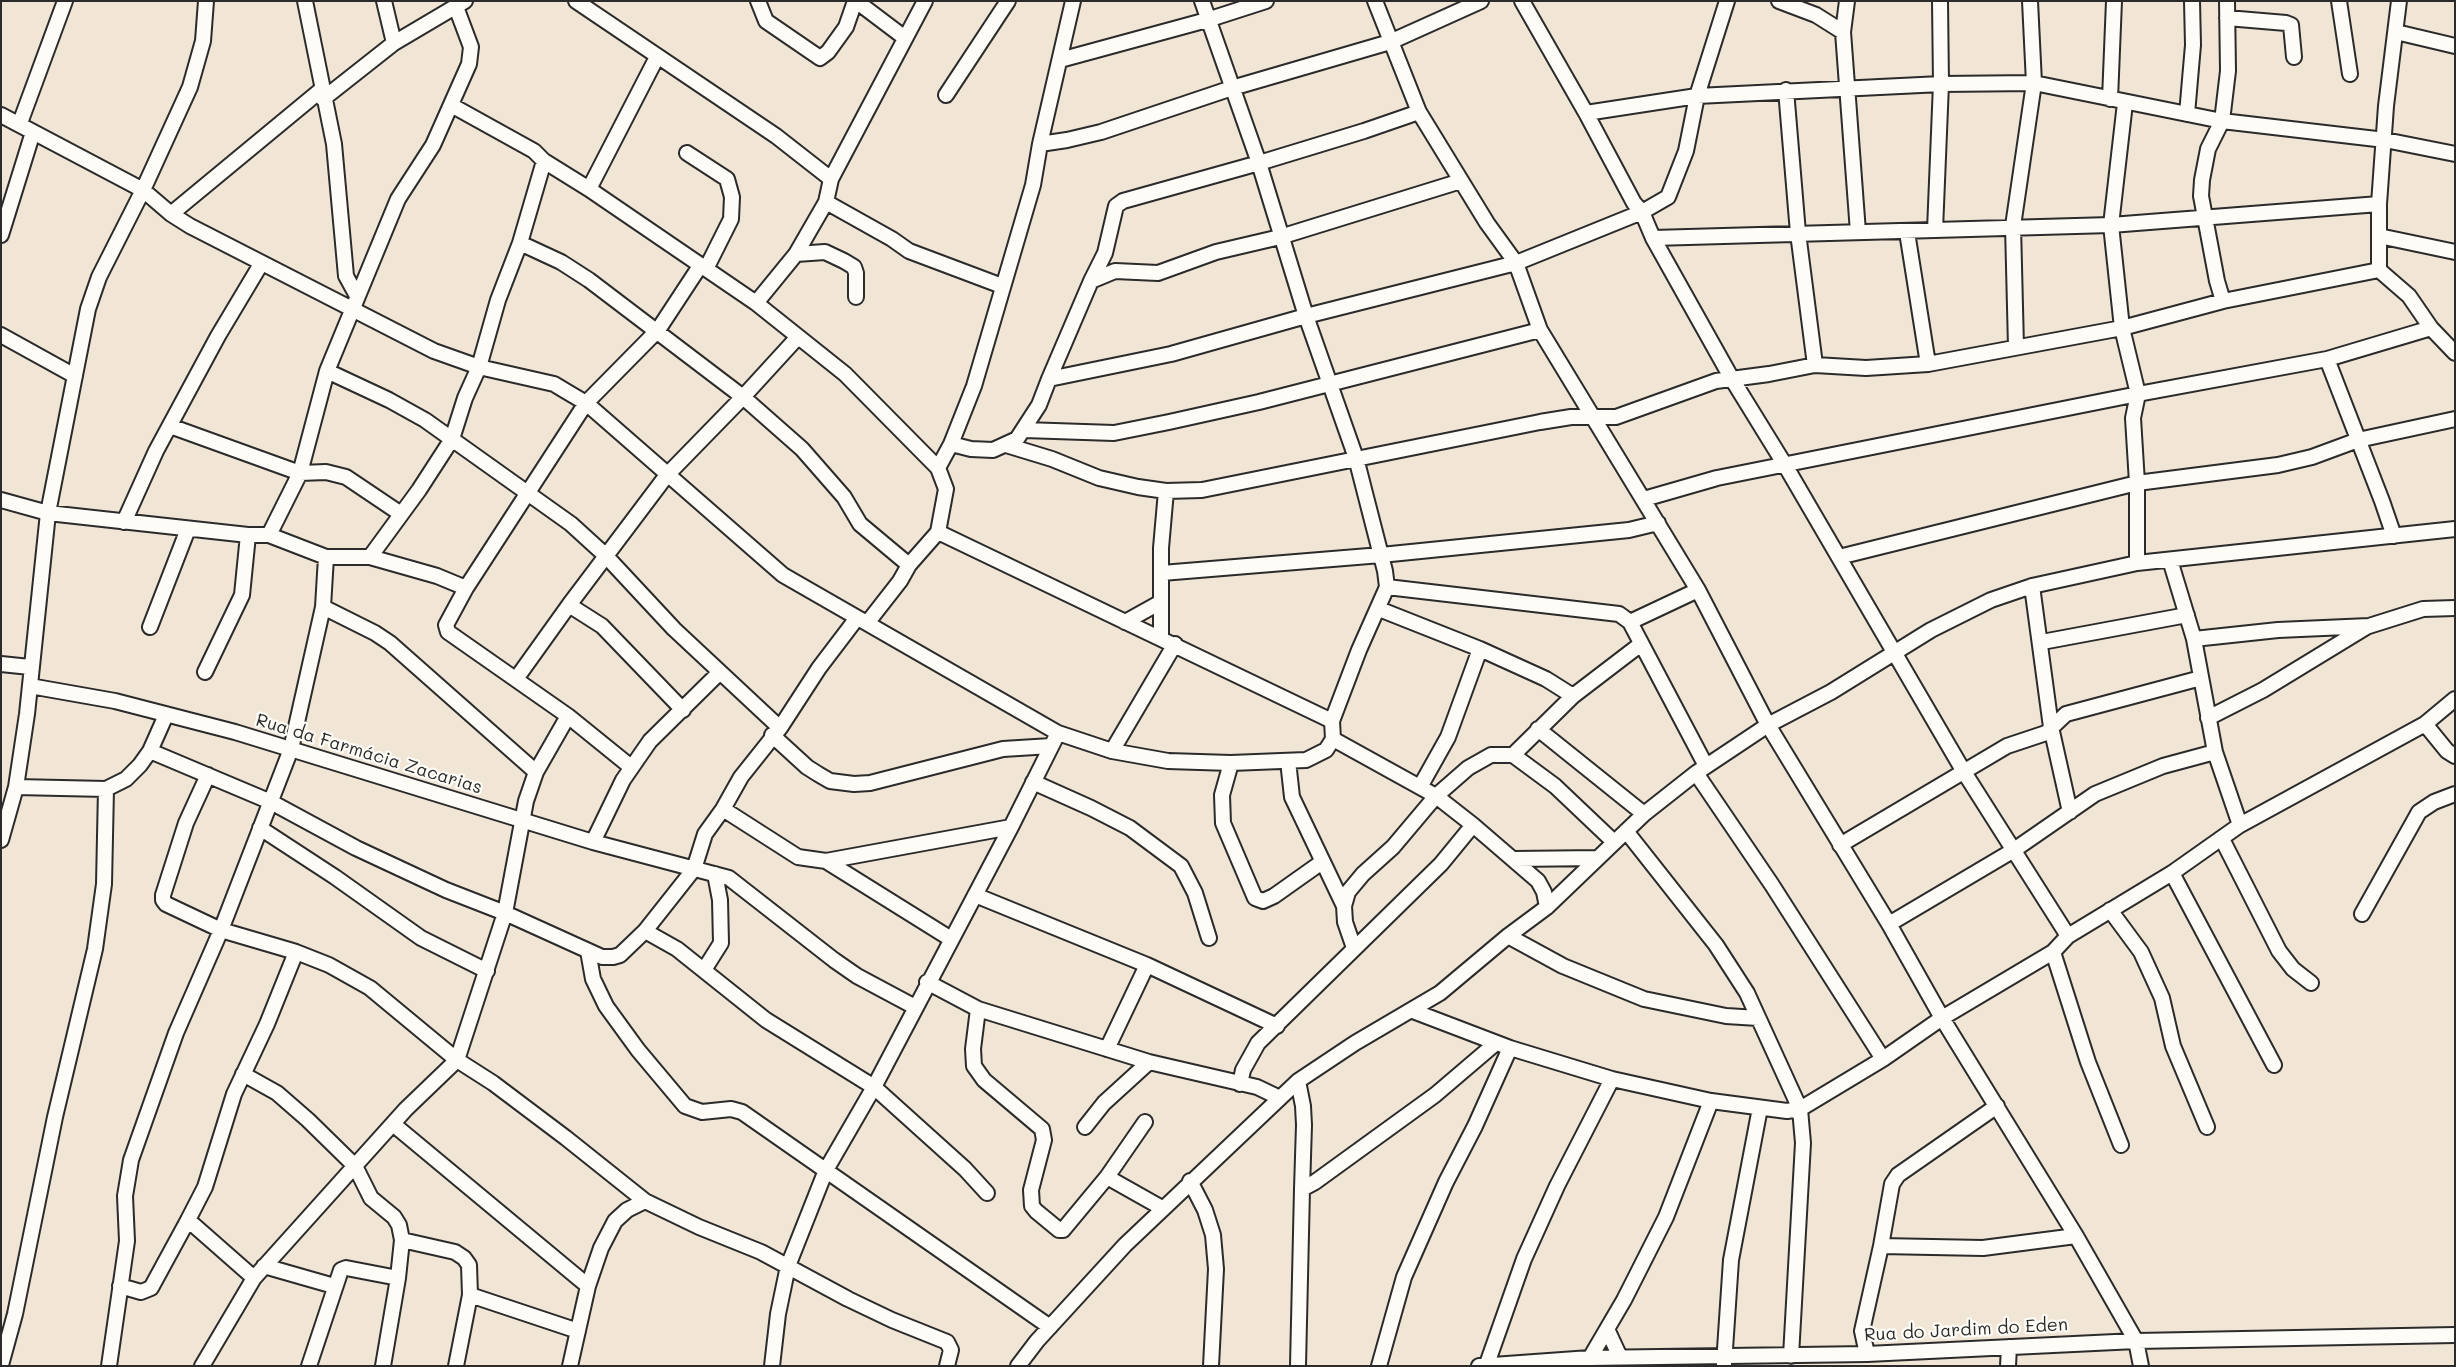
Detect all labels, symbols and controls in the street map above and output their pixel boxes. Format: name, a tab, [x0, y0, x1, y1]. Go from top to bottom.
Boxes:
street label: Rua da Farmácia Zacarias	[253, 709, 485, 799]
street label: Rua do Jardim do Eden	[1864, 1314, 2068, 1346]

